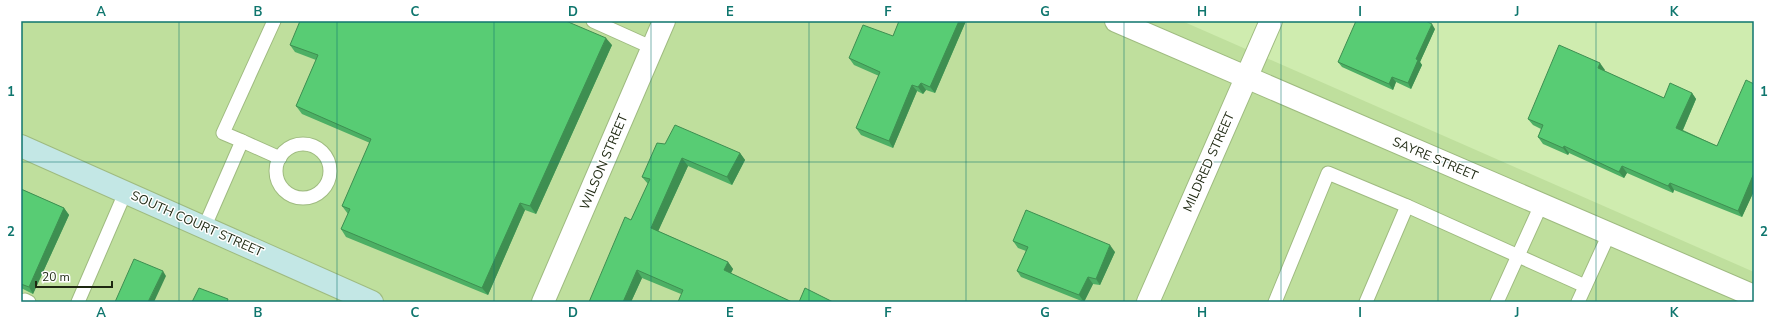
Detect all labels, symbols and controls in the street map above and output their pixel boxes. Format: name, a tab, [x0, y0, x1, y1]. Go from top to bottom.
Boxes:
text: A	[96, 3, 106, 21]
text: B	[254, 3, 263, 21]
text: C	[411, 3, 420, 21]
text: D	[568, 3, 578, 21]
text: E	[726, 3, 734, 21]
text: F	[884, 3, 892, 21]
text: G	[1040, 3, 1050, 21]
text: H	[1197, 3, 1207, 21]
text: I	[1358, 3, 1362, 21]
text: J	[1514, 3, 1519, 21]
text: K	[1670, 3, 1679, 21]
text: 1	[7, 83, 15, 101]
text: 1	[1760, 83, 1768, 101]
street label: MILDRED STREET	[1179, 109, 1239, 215]
street label: WILSON STREET	[576, 111, 632, 213]
street label: SAYRE STREET	[1389, 133, 1481, 185]
street label: SOUTH COURT STREET	[128, 187, 266, 261]
text: 2	[7, 223, 15, 241]
text: 2	[1760, 223, 1768, 241]
scale bar	[36, 263, 112, 289]
text: 20 m	[42, 269, 70, 285]
text: A	[96, 304, 106, 322]
text: B	[254, 304, 263, 322]
text: C	[411, 304, 420, 322]
text: D	[568, 304, 578, 322]
text: E	[726, 304, 734, 322]
text: F	[884, 304, 892, 322]
text: G	[1040, 304, 1050, 322]
text: H	[1197, 304, 1207, 322]
text: I	[1358, 304, 1362, 322]
text: J	[1514, 304, 1519, 322]
text: K	[1670, 304, 1679, 322]

